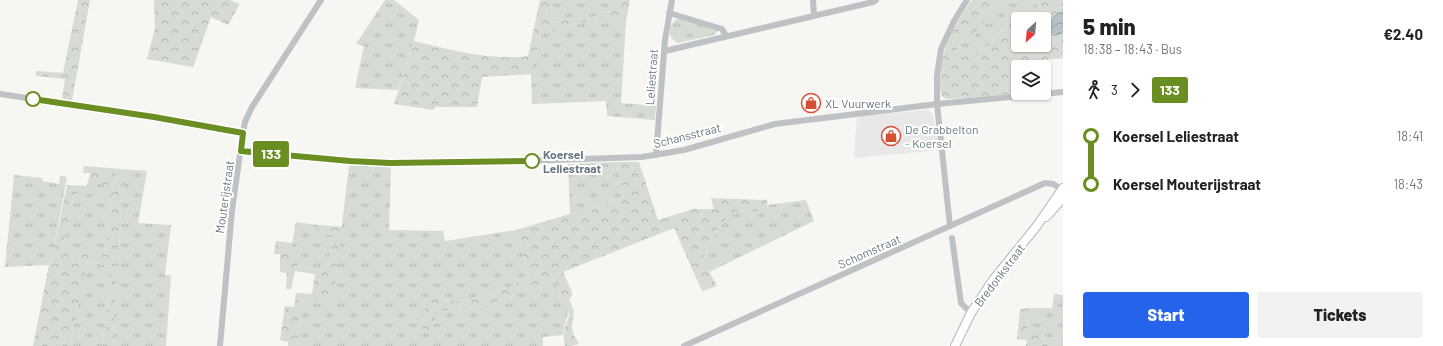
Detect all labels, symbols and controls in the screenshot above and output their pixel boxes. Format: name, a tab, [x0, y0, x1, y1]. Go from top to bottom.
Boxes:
north arrow	[1011, 12, 1051, 52]
map controls	[1011, 12, 1051, 100]
text: 5 min	[1083, 13, 1136, 39]
text: €2.40	[1383, 25, 1423, 43]
text: 18:38 – 18:43 · Bus	[1083, 41, 1182, 57]
street label: Leliestraat	[642, 48, 660, 106]
button: layers	[1011, 60, 1051, 100]
icon: walk	[1083, 79, 1105, 101]
icon: forward	[1124, 79, 1146, 101]
text: 133	[1160, 81, 1180, 98]
text: 3	[1111, 82, 1118, 98]
unlabelled marker	[25, 91, 41, 107]
shop icon: XL Vuurwerk	[800, 92, 822, 114]
place label: XL Vuurwerk	[825, 96, 891, 110]
street label: Schansstraat	[652, 120, 722, 150]
place label: De Grabbelton - Koersel	[905, 122, 978, 150]
shop icon: De Grabbelton - Koersel	[880, 125, 902, 147]
text: Koersel Leliestraat	[1113, 127, 1239, 145]
text: 18:41	[1397, 128, 1423, 144]
line badge: 133	[248, 141, 294, 167]
text: 133	[261, 145, 281, 162]
place label: Koersel Leliestraat	[543, 147, 602, 175]
marker: Koersel Leliestraat	[524, 153, 540, 169]
street label: Mouterijstraat	[212, 160, 236, 234]
text: Koersel Mouterijstraat	[1113, 175, 1261, 193]
text: 18:43	[1393, 176, 1423, 192]
street label: Schomstraat	[835, 231, 903, 271]
street label: Bredonkstraat	[971, 241, 1027, 309]
button: Start	[1083, 292, 1249, 338]
button: Tickets	[1257, 292, 1423, 338]

